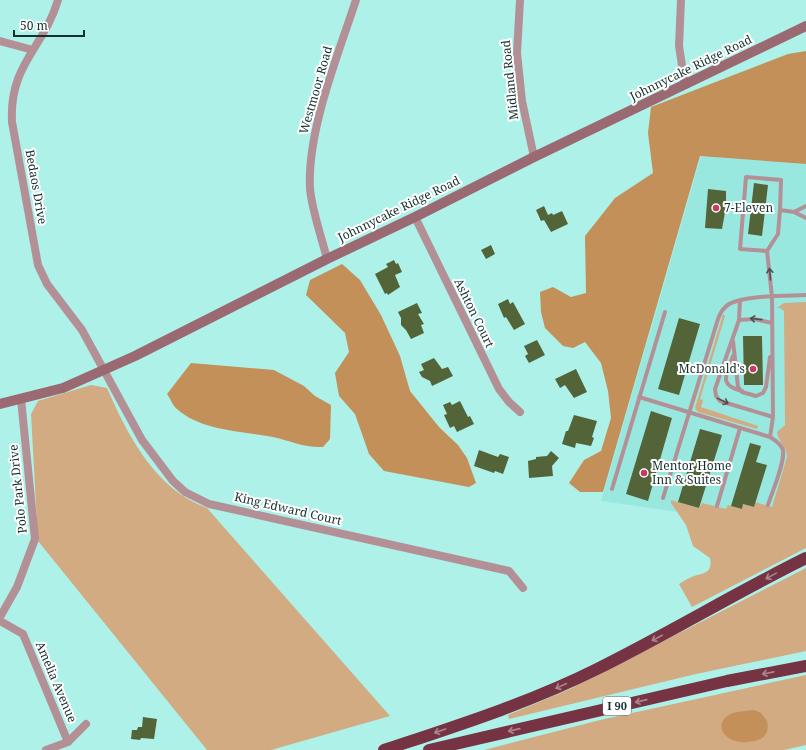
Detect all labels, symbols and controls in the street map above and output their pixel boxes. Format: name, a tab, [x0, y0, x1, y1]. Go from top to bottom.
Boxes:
scale bar	[14, 12, 84, 38]
text: 50 m	[20, 17, 48, 34]
street label: Johnnycake Ridge Road	[626, 30, 755, 105]
street label: Midland Road	[497, 39, 522, 121]
street label: Westmoor Road	[295, 43, 336, 136]
street label: Bedaos Drive	[22, 148, 51, 226]
street label: Johnnycake Ridge Road	[334, 171, 463, 246]
place label: 7-Eleven	[724, 199, 773, 216]
marker: 7-Eleven	[711, 203, 721, 213]
one-way arrow	[766, 268, 773, 281]
street label: Ashton Court	[450, 275, 499, 350]
one-way arrow	[750, 316, 763, 323]
place label: McDonald's	[679, 360, 745, 377]
marker: McDonald's	[748, 364, 758, 374]
one-way arrow	[717, 398, 729, 405]
street label: Polo Park Drive	[4, 444, 31, 534]
place label: Mentor Home Inn & Suites	[652, 457, 732, 488]
marker: Mentor Home Inn & Suites	[639, 468, 649, 478]
street label: King Edward Court	[233, 488, 343, 529]
one-way arrow	[766, 573, 778, 580]
one-way arrow	[651, 634, 663, 642]
street label: Amelia Avenue	[32, 639, 81, 725]
one-way arrow	[762, 670, 775, 678]
one-way arrow	[556, 683, 568, 690]
road number: I 90	[603, 697, 631, 715]
one-way arrow	[635, 698, 648, 706]
one-way arrow	[508, 727, 521, 734]
one-way arrow	[434, 728, 446, 736]

